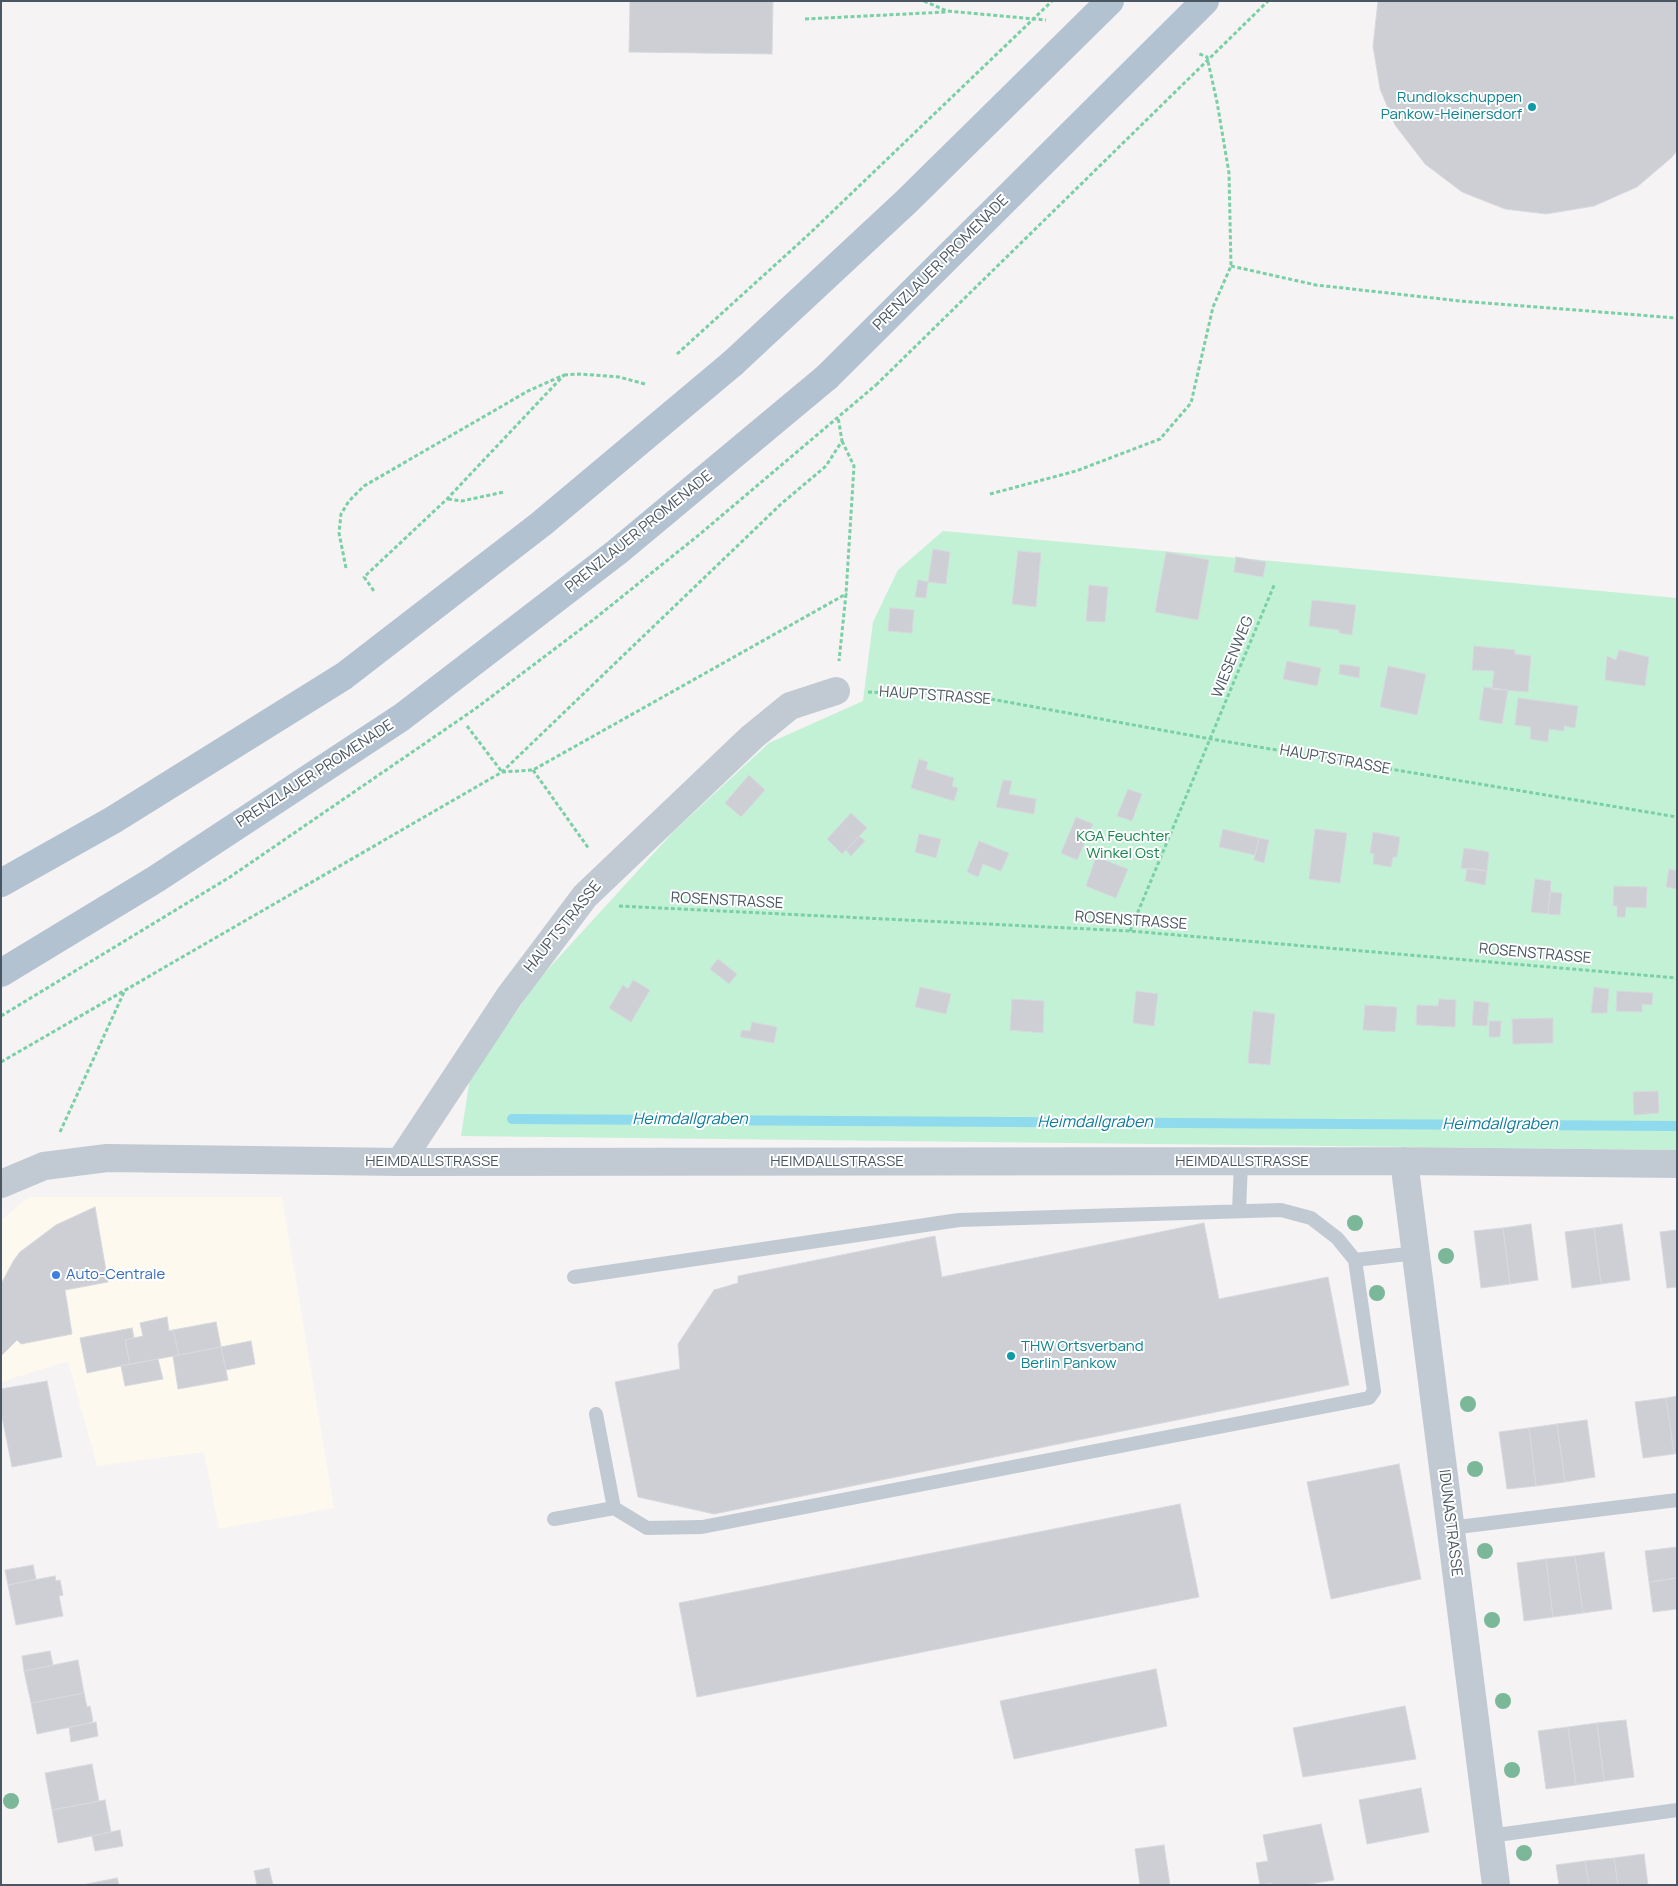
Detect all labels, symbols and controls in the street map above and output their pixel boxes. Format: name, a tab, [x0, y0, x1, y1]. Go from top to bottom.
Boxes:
place label: Rundlokschuppen Pankow-Heinersdorf	[1381, 89, 1522, 124]
marker: Rundlokschuppen Pankow-Heinersdorf	[1526, 101, 1538, 113]
street label: PRENZLAUER PROMENADE	[870, 192, 1012, 334]
street label: PRENZLAUER PROMENADE	[562, 467, 716, 597]
street label: WIESENWEG	[1208, 614, 1258, 700]
street label: HAUPTSTRASSE	[878, 683, 992, 709]
street label: PRENZLAUER PROMENADE	[233, 716, 397, 832]
street label: HAUPTSTRASSE	[1278, 741, 1392, 779]
park label: KGA Feuchter Winkel Ost	[1076, 828, 1170, 863]
street label: HAUPTSTRASSE	[521, 878, 605, 976]
street label: ROSENSTRASSE	[670, 889, 784, 913]
street label: ROSENSTRASSE	[1074, 908, 1188, 934]
street label: ROSENSTRASSE	[1478, 940, 1592, 968]
water label: Heimdallgraben	[632, 1110, 748, 1130]
water label: Heimdallgraben	[1037, 1113, 1153, 1133]
water label: Heimdallgraben	[1442, 1115, 1558, 1135]
street label: HEIMDALLSTRASSE	[365, 1153, 499, 1171]
street label: HEIMDALLSTRASSE	[770, 1153, 904, 1171]
street label: HEIMDALLSTRASSE	[1175, 1153, 1309, 1171]
place label: Auto-Centrale	[66, 1266, 165, 1284]
marker: Auto-Centrale	[50, 1269, 62, 1281]
place label: THW Ortsverband Berlin Pankow	[1021, 1338, 1144, 1373]
marker: THW Ortsverband Berlin Pankow	[1005, 1350, 1017, 1362]
street label: IDUNASTRASSE	[1435, 1468, 1465, 1578]

